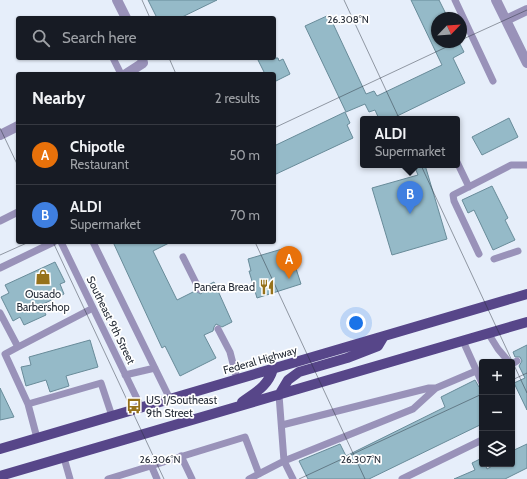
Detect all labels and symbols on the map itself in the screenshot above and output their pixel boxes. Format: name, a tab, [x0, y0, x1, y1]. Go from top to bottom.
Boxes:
north arrow	[431, 12, 467, 48]
text: 26.308°N	[327, 13, 369, 26]
pin: B	[397, 181, 423, 214]
pin: A	[276, 246, 302, 279]
shop icon: Ousado Barbershop	[34, 268, 52, 286]
street label: Southeast 9th Street	[84, 274, 139, 367]
restaurant icon: Panera Bread	[258, 278, 276, 296]
place label: Panera Bread	[194, 280, 255, 294]
place label: Ousado Barbershop	[16, 287, 70, 314]
your location	[346, 313, 366, 333]
street label: Federal Highway	[221, 343, 299, 377]
place label: US 1/Southeast 9th Street	[146, 393, 217, 420]
bus stop icon: US 1/Southeast 9th Street	[125, 397, 143, 415]
text: 26.306°N	[140, 453, 180, 466]
text: 26.307°N	[341, 453, 381, 466]

